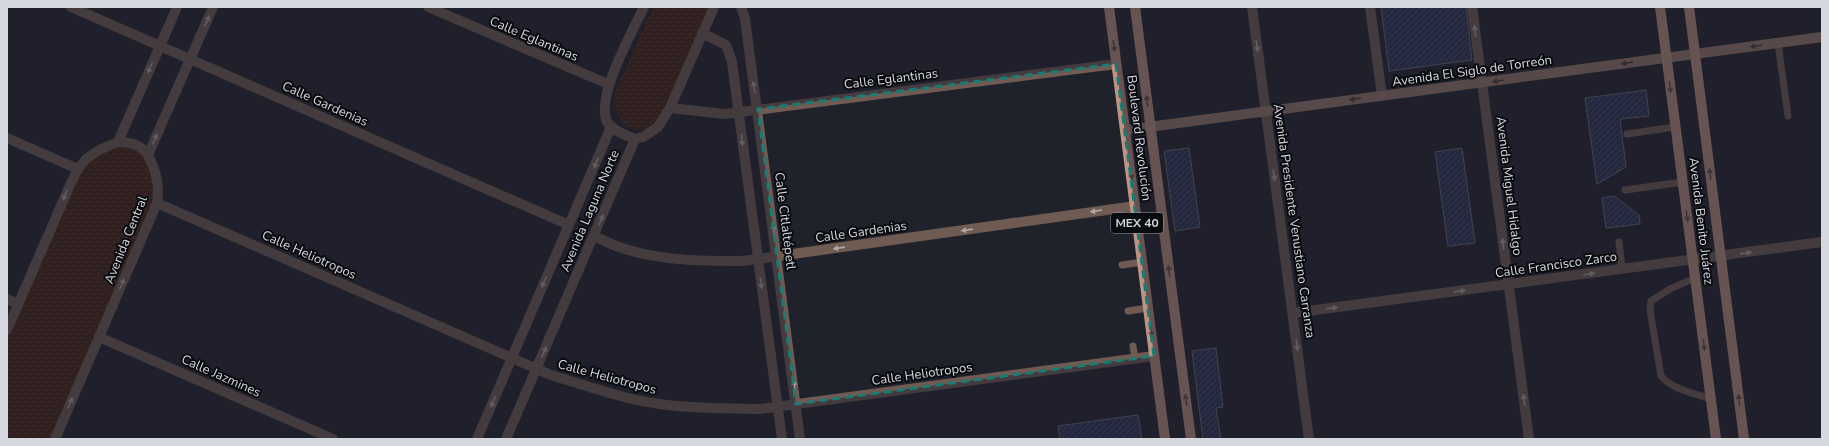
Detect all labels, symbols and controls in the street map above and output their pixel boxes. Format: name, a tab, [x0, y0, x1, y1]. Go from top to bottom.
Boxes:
street label: Calle Eglantinas	[487, 12, 581, 66]
one-way arrow	[205, 14, 211, 26]
one-way arrow	[1472, 25, 1479, 38]
one-way arrow	[1111, 40, 1117, 52]
one-way arrow	[1254, 40, 1260, 52]
one-way arrow	[1750, 43, 1762, 49]
street label: Avenida El Siglo de Torreón	[1391, 51, 1553, 91]
one-way arrow	[1621, 60, 1633, 66]
one-way arrow	[147, 63, 153, 75]
street label: Calle Eglantinas	[843, 64, 939, 94]
street label: Boulevard Revolución	[1122, 74, 1156, 202]
street label: Calle Gardenias	[279, 77, 371, 131]
one-way arrow	[1492, 77, 1504, 84]
one-way arrow	[751, 81, 757, 93]
one-way arrow	[1667, 81, 1673, 93]
one-way arrow	[1144, 95, 1150, 107]
one-way arrow	[1349, 96, 1361, 103]
street label: Avenida Presidente Venustiano Carranza	[1269, 103, 1319, 339]
street label: Avenida Miguel Hidalgo	[1492, 115, 1526, 257]
one-way arrow	[152, 133, 158, 145]
one-way arrow	[739, 134, 745, 146]
street label: Avenida Laguna Norte	[556, 147, 624, 275]
street label: Avenida Benito Juárez	[1684, 156, 1718, 286]
one-way arrow	[593, 158, 599, 169]
one-way arrow	[1128, 168, 1134, 181]
one-way arrow	[1271, 168, 1277, 181]
one-way arrow	[1707, 168, 1713, 180]
street label: Calle Citlaltépetl	[770, 171, 800, 271]
one-way arrow	[62, 189, 68, 201]
street label: Avenida Central	[100, 193, 152, 287]
one-way arrow	[1090, 208, 1102, 214]
one-way arrow	[1684, 210, 1690, 222]
one-way arrow	[598, 213, 604, 225]
road number: MEX 40	[1111, 213, 1163, 233]
street label: Calle Gardenias	[814, 217, 908, 247]
one-way arrow	[770, 224, 776, 236]
street label: Calle Heliotropos	[259, 226, 359, 284]
one-way arrow	[961, 227, 973, 233]
one-way arrow	[1500, 238, 1506, 250]
one-way arrow	[833, 245, 845, 251]
street label: Calle Francisco Zarco	[1494, 248, 1618, 282]
one-way arrow	[1740, 250, 1752, 256]
one-way arrow	[1166, 265, 1173, 277]
one-way arrow	[1583, 271, 1595, 277]
one-way arrow	[541, 277, 547, 288]
one-way arrow	[758, 277, 764, 289]
one-way arrow	[119, 278, 125, 289]
one-way arrow	[1454, 288, 1466, 294]
one-way arrow	[1326, 305, 1338, 311]
one-way arrow	[1148, 325, 1154, 337]
one-way arrow	[1294, 339, 1300, 351]
one-way arrow	[1701, 339, 1707, 351]
one-way arrow	[541, 345, 547, 357]
street label: Calle Jazmines	[178, 350, 264, 402]
street label: Calle Heliotropos	[556, 355, 658, 399]
street label: Calle Heliotropos	[870, 358, 974, 390]
one-way arrow	[791, 380, 797, 393]
one-way arrow	[1183, 394, 1189, 406]
one-way arrow	[1520, 394, 1527, 406]
one-way arrow	[1736, 394, 1742, 406]
one-way arrow	[490, 396, 496, 407]
one-way arrow	[68, 397, 74, 409]

